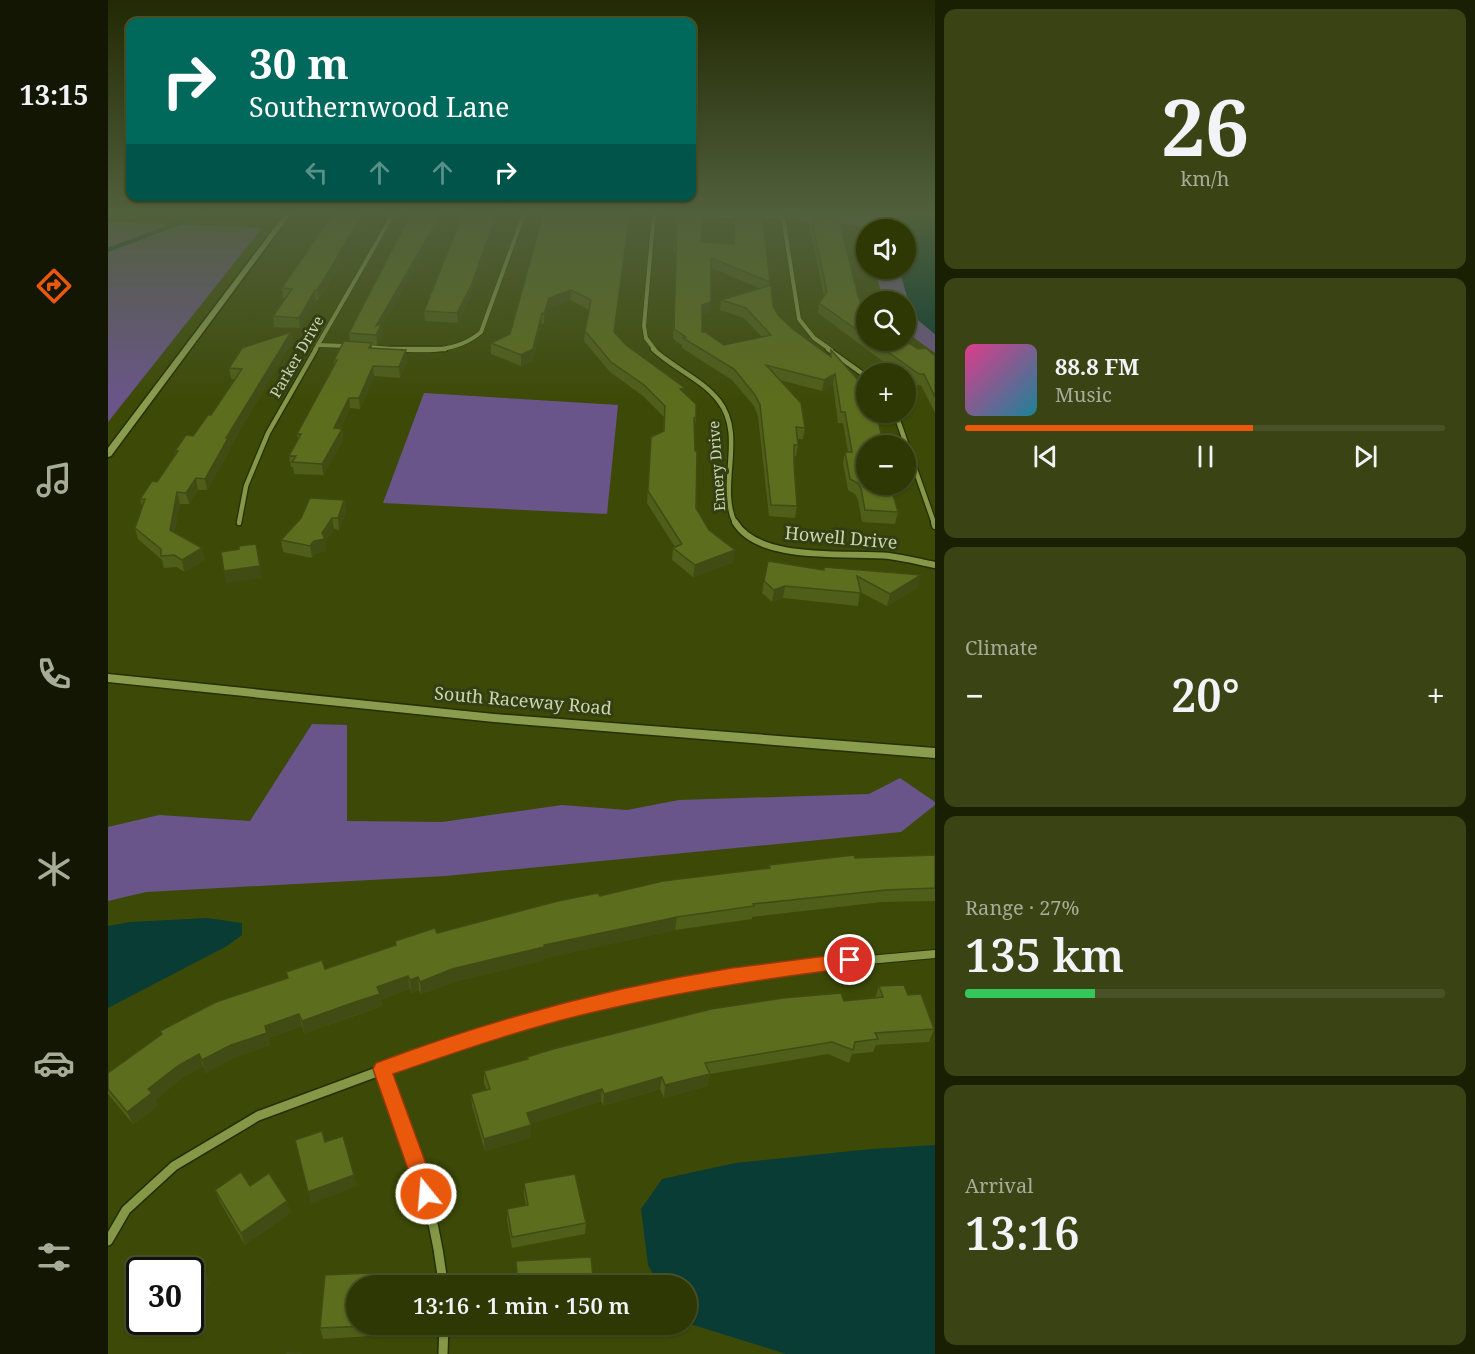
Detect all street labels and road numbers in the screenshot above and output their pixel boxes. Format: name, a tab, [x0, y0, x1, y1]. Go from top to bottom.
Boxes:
street label: Parker Drive	[265, 312, 328, 401]
street label: Emery Drive	[703, 420, 729, 512]
street label: Howell Drive	[784, 520, 898, 554]
street label: South Raceway Road	[433, 680, 613, 720]

